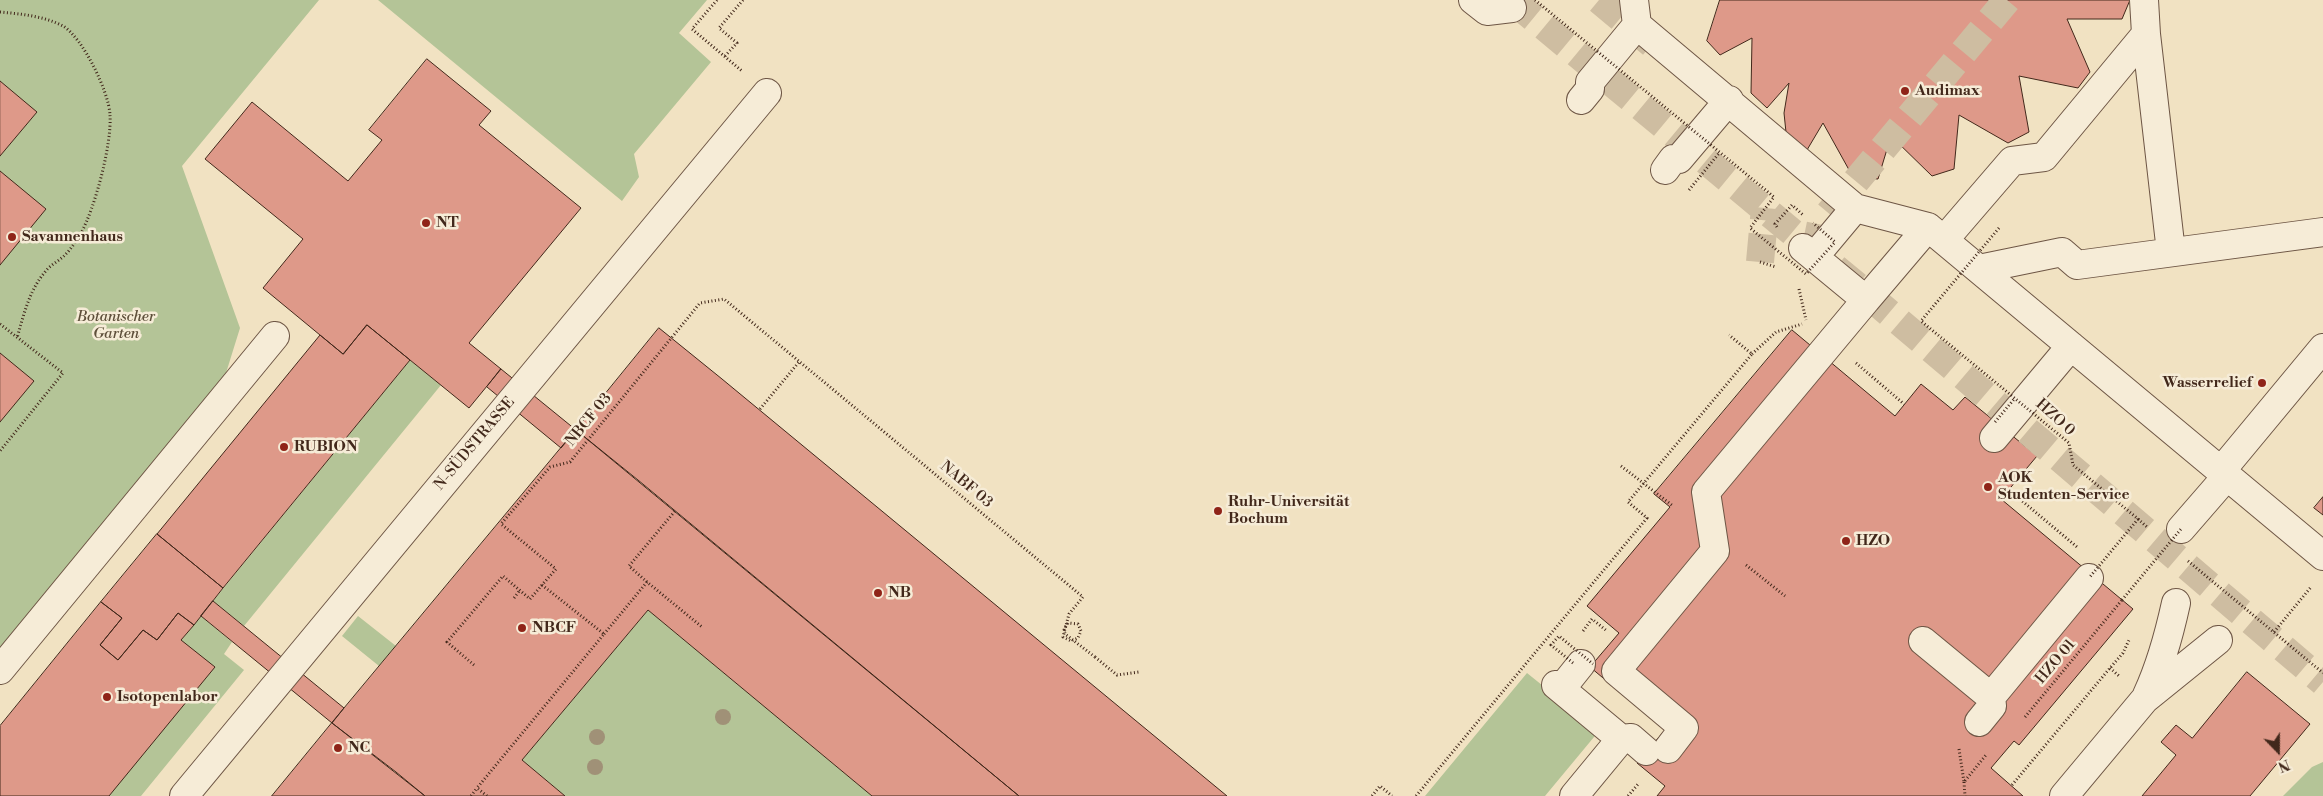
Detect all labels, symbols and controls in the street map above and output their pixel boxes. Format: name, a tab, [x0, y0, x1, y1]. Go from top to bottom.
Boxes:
place label: Audimax	[1915, 82, 1980, 100]
marker: Audimax	[1899, 85, 1911, 97]
place label: NT	[436, 214, 459, 232]
marker: NT	[420, 217, 432, 229]
place label: Savannenhaus	[22, 228, 123, 246]
marker: Savannenhaus	[6, 231, 18, 243]
park label: Botanischer Garten	[77, 308, 155, 343]
place label: Wasserrelief	[2163, 374, 2252, 392]
marker: Wasserrelief	[2256, 377, 2268, 389]
street label: NBCF 03	[562, 390, 616, 450]
street label: N-SÜDSTRASSE	[431, 394, 519, 494]
street label: HZO 0	[2032, 396, 2078, 440]
place label: RUBION	[294, 438, 358, 456]
marker: RUBION	[278, 441, 290, 453]
street label: NABF 03	[936, 458, 996, 512]
place label: AOK Studenten-Service	[1998, 469, 2130, 504]
marker: AOK Studenten-Service	[1982, 481, 1994, 493]
place label: Ruhr-Universität Bochum	[1228, 493, 1349, 528]
marker: Ruhr-Universität Bochum	[1212, 505, 1224, 517]
place label: HZO	[1856, 532, 1890, 550]
marker: HZO	[1840, 535, 1852, 547]
place label: NB	[888, 584, 911, 602]
marker: NB	[872, 587, 884, 599]
place label: NBCF	[532, 619, 576, 637]
marker: NBCF	[516, 622, 528, 634]
street label: HZO 01	[2032, 636, 2080, 688]
place label: Isotopenlabor	[117, 688, 218, 706]
marker: Isotopenlabor	[101, 691, 113, 703]
north arrow	[2253, 726, 2303, 776]
place label: NC	[348, 739, 370, 757]
marker: NC	[332, 742, 344, 754]
text: N	[2275, 754, 2292, 775]

